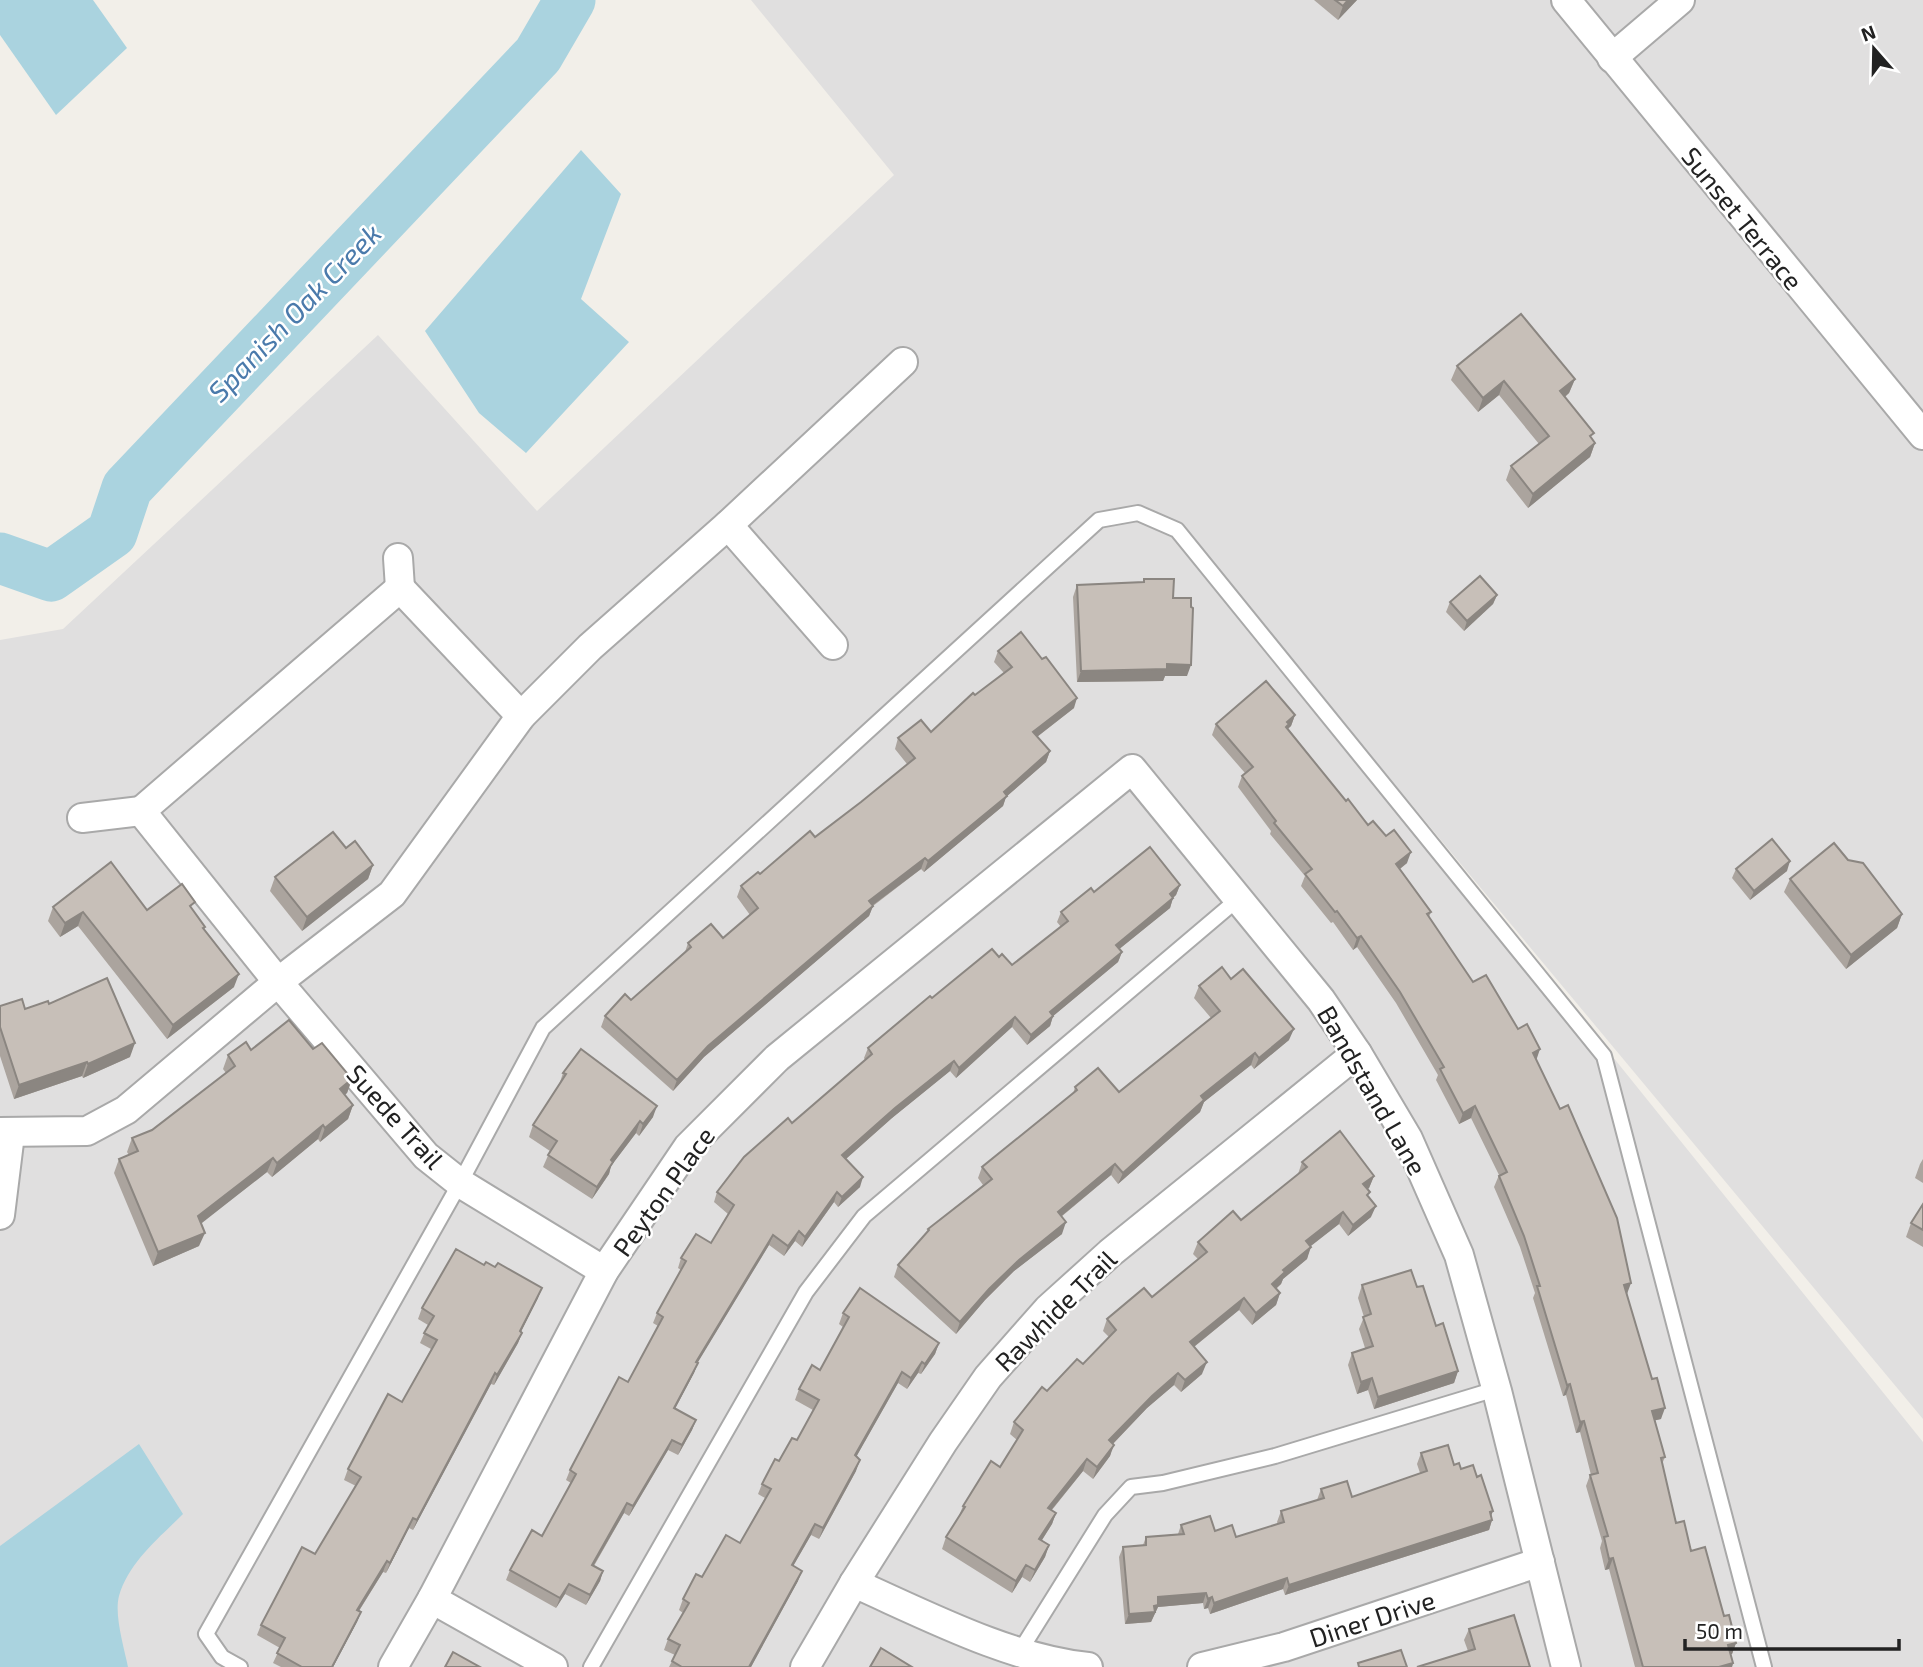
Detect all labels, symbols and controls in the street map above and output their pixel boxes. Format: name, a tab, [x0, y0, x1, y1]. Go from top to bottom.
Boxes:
north arrow	[1839, 14, 1909, 84]
text: N	[1858, 19, 1878, 46]
street label: Sunset Terrace	[1676, 140, 1810, 296]
water label: Spanish Oak Creek	[200, 216, 388, 408]
street label: Bandstand Lane	[1312, 1000, 1434, 1180]
street label: Suede Trail	[341, 1058, 451, 1175]
street label: Peyton Place	[606, 1120, 720, 1262]
street label: Rawhide Trail	[988, 1243, 1122, 1377]
street label: Diner Drive	[1305, 1583, 1439, 1653]
scale bar	[1685, 1608, 1898, 1652]
text: 50 m	[1696, 1618, 1743, 1643]

